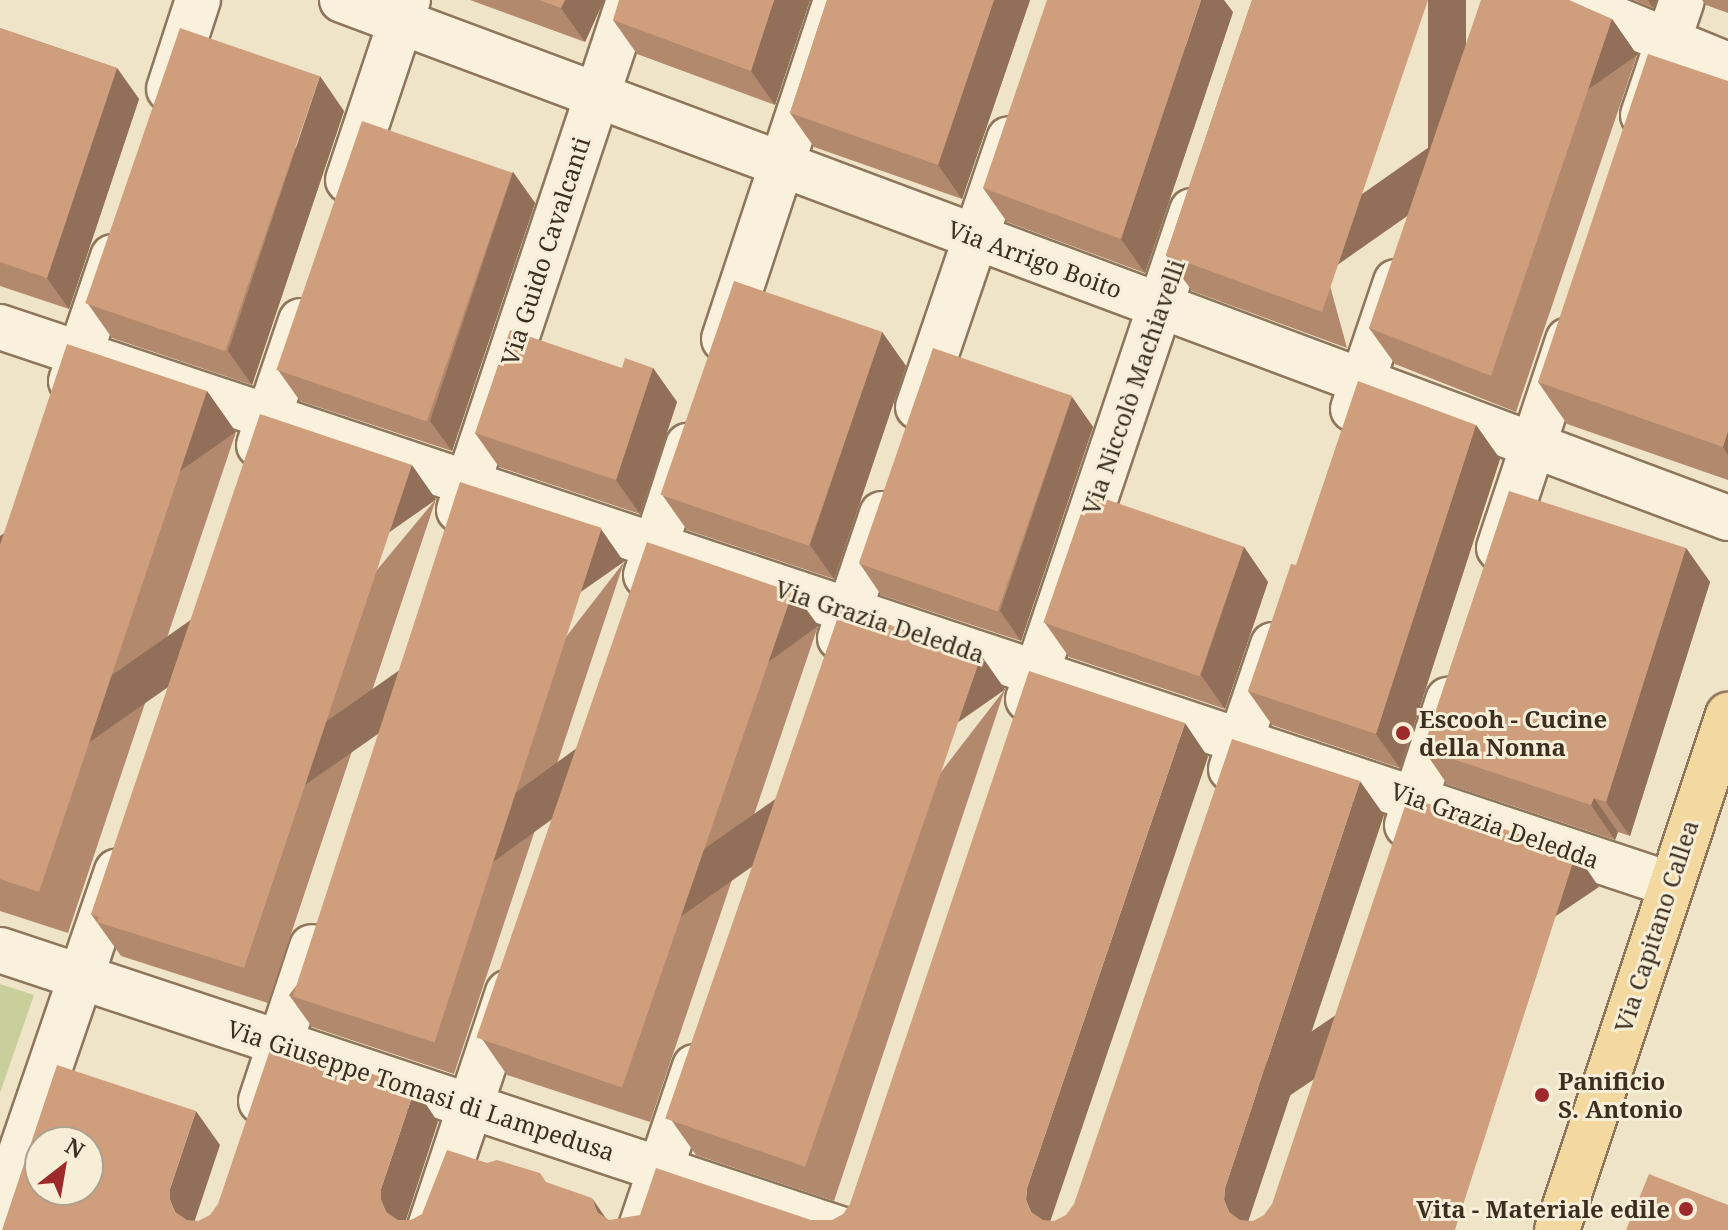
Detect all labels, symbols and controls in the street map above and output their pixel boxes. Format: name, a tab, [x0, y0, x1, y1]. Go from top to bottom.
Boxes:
street label: Via Guido Cavalcanti	[494, 133, 596, 369]
street label: Via Arrigo Boito	[944, 214, 1126, 304]
street label: Via Niccolò Machiavelli	[1076, 256, 1190, 518]
street label: Via Grazia Deledda	[772, 574, 988, 668]
place label: Escooh - Cucine della Nonna	[1419, 705, 1607, 761]
marker: Escooh - Cucine della Nonna	[1394, 724, 1412, 742]
street label: Via Grazia Deledda	[1387, 776, 1603, 874]
street label: Via Capitano Callea	[1608, 816, 1704, 1036]
street label: Via Giuseppe Tomasi di Lampedusa	[224, 1014, 618, 1166]
place label: Panificio S. Antonio	[1558, 1067, 1683, 1123]
marker: Panificio S. Antonio	[1533, 1086, 1551, 1104]
north arrow	[24, 1126, 104, 1206]
text: N	[60, 1130, 90, 1164]
place label: Vita - Materiale edile	[1416, 1195, 1670, 1223]
marker: Vita - Materiale edile	[1677, 1200, 1695, 1218]

